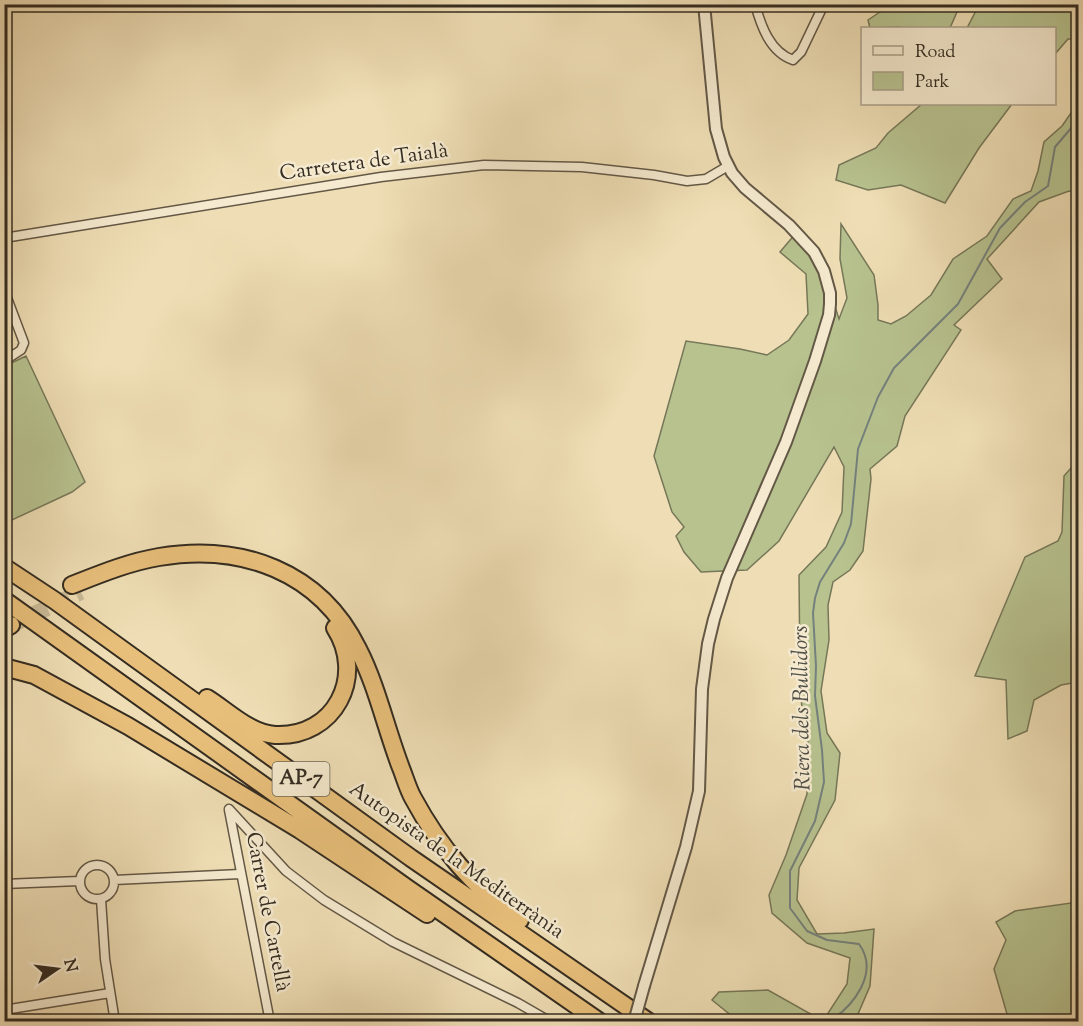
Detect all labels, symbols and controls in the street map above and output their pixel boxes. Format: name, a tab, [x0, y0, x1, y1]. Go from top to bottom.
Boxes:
legend	[861, 27, 1056, 105]
text: Road	[915, 40, 955, 66]
text: Park	[915, 70, 950, 96]
street label: Carretera de Taialà	[278, 136, 451, 190]
water label: Riera dels Bullidors	[786, 625, 820, 791]
road number: AP-7	[272, 762, 330, 796]
street label: Autopista de la Mediterrània	[342, 775, 570, 947]
street label: Carrer de Cartellà	[237, 830, 297, 995]
north arrow	[27, 939, 87, 999]
text: N	[56, 957, 82, 975]

